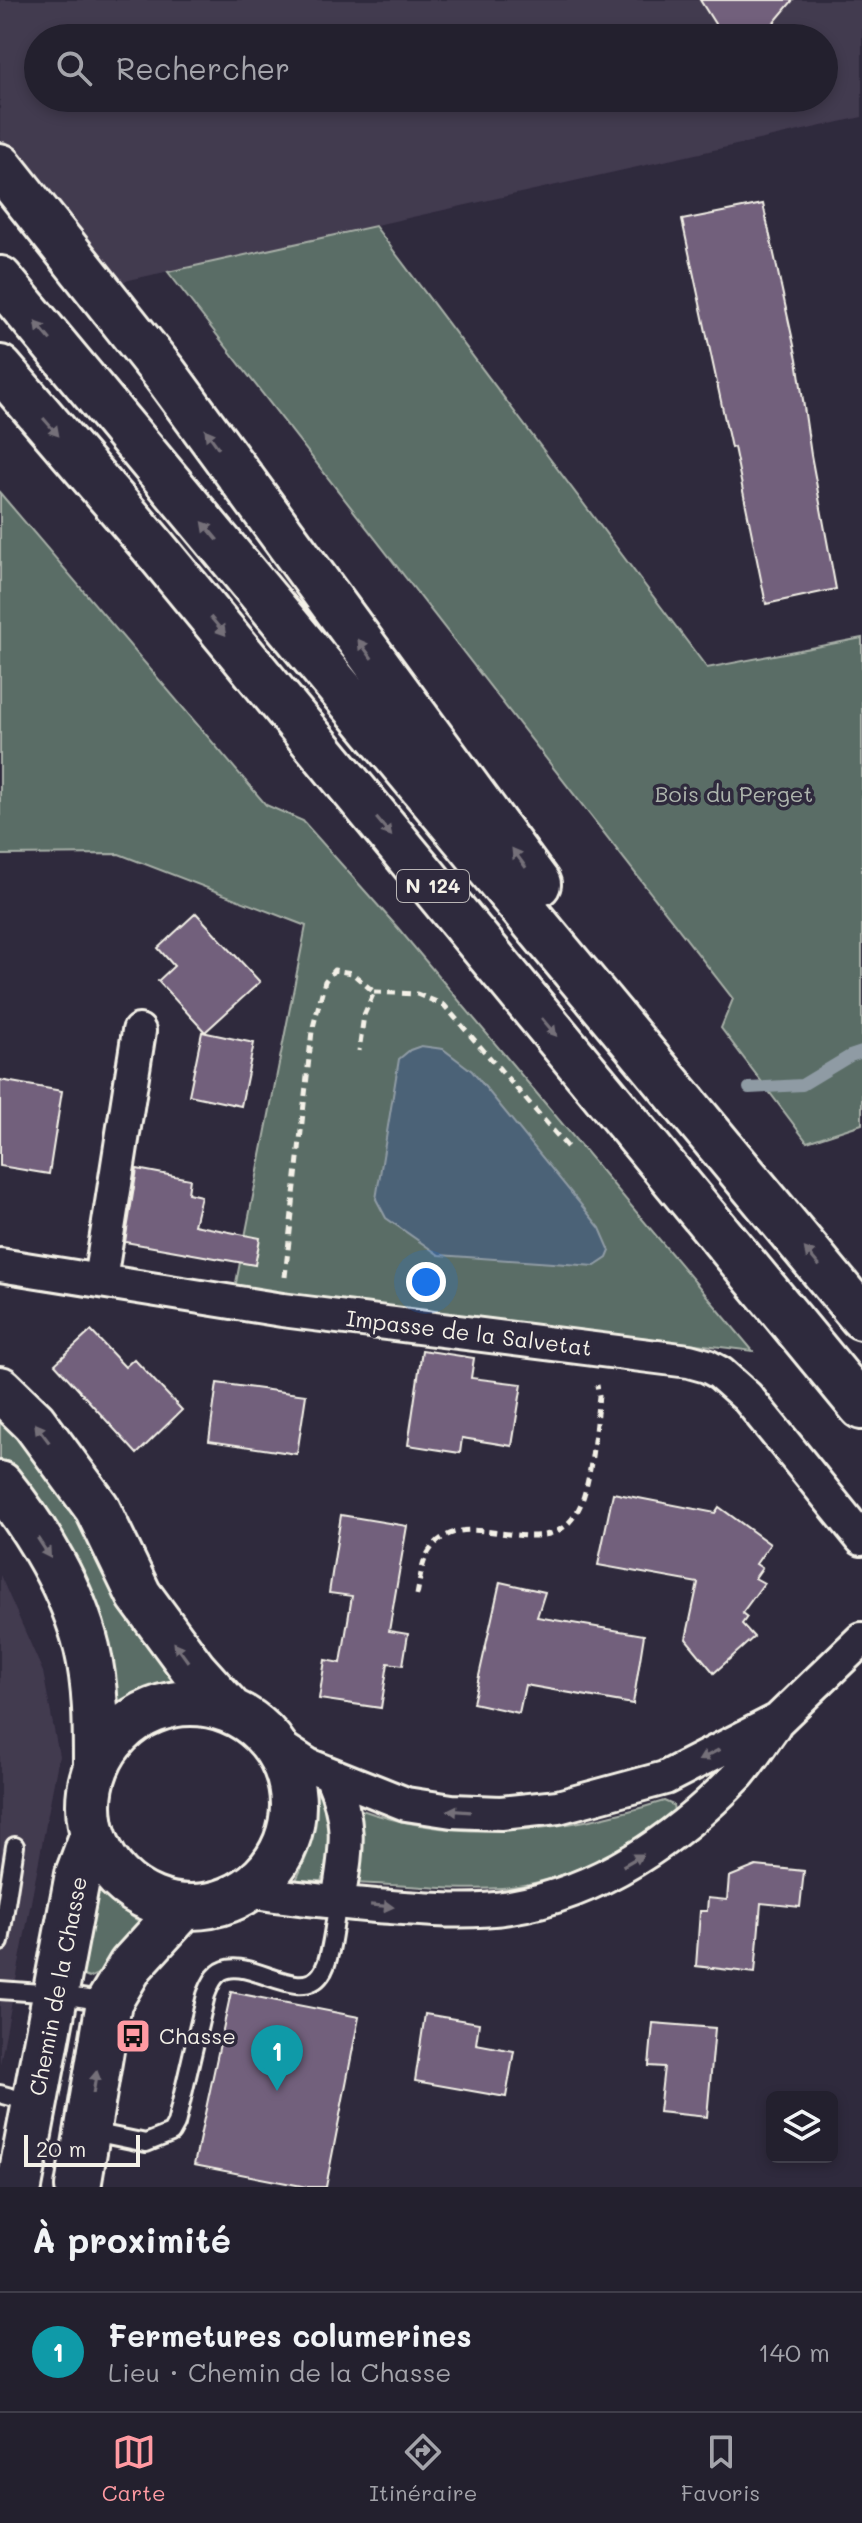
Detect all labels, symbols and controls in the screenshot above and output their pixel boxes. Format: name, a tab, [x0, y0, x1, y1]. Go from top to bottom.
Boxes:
search box	[24, 24, 838, 112]
icon: search	[52, 46, 96, 90]
text: Rechercher	[116, 48, 290, 88]
one-way arrow	[35, 322, 52, 342]
one-way arrow	[42, 417, 59, 437]
one-way arrow	[205, 428, 221, 449]
one-way arrow	[201, 521, 218, 542]
one-way arrow	[209, 616, 226, 636]
one-way arrow	[358, 638, 374, 659]
park label: Bois du Perget	[655, 779, 813, 808]
one-way arrow	[375, 816, 392, 836]
one-way arrow	[512, 848, 527, 869]
road number: N 124	[397, 870, 469, 902]
one-way arrow	[540, 1017, 557, 1037]
one-way arrow	[804, 1248, 821, 1268]
your location	[406, 1262, 446, 1302]
street label: Impasse de la Salvetat	[345, 1303, 594, 1362]
one-way arrow	[34, 1423, 50, 1443]
one-way arrow	[36, 1538, 51, 1559]
one-way arrow	[173, 1641, 189, 1662]
one-way arrow	[697, 1749, 720, 1762]
one-way arrow	[446, 1804, 471, 1817]
one-way arrow	[622, 1853, 644, 1867]
street label: Chemin de la Chasse	[22, 1874, 93, 2098]
one-way arrow	[370, 1900, 395, 1913]
bus stop icon: Chasse	[114, 2017, 152, 2055]
place label: Chasse	[159, 2021, 236, 2050]
pin: 1	[251, 2025, 303, 2091]
one-way arrow	[90, 2070, 102, 2095]
map controls	[766, 2091, 838, 2163]
button: layers	[766, 2091, 838, 2163]
scale bar	[24, 2131, 140, 2167]
text: 20 m	[36, 2134, 86, 2163]
text: À proximité	[32, 2217, 231, 2262]
text: Fermetures columerines	[108, 2315, 472, 2355]
text: 1	[52, 2335, 64, 2369]
text: 140 m	[758, 2335, 830, 2369]
text: Lieu · Chemin de la Chasse	[108, 2355, 451, 2389]
tab: Carte	[102, 2430, 166, 2507]
tab: Itinéraire	[369, 2430, 477, 2507]
tab: Favoris	[681, 2430, 760, 2507]

